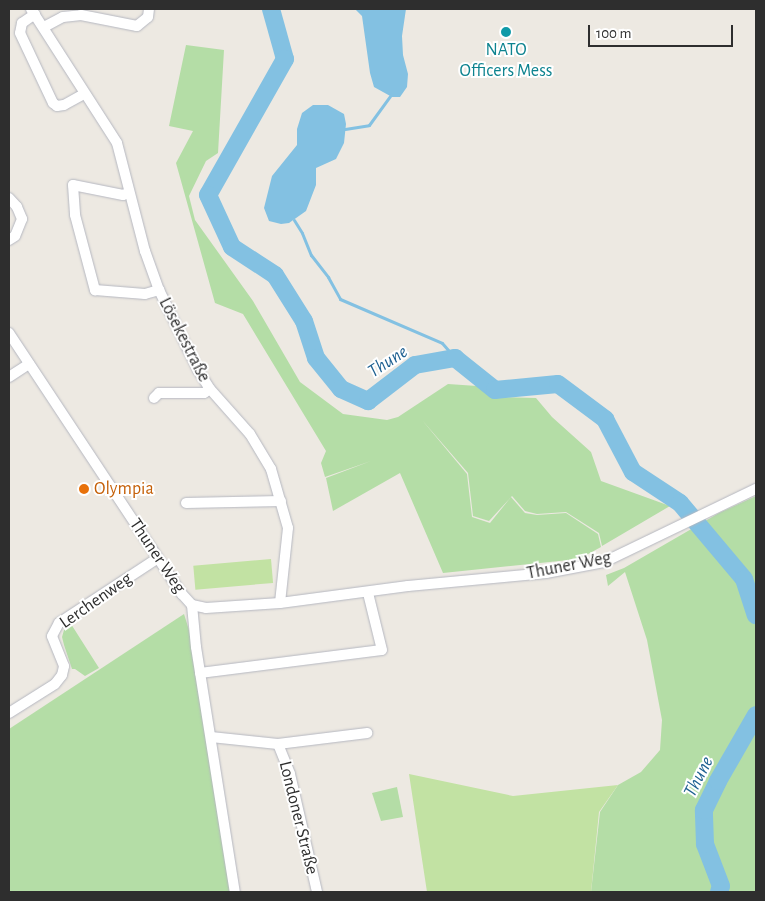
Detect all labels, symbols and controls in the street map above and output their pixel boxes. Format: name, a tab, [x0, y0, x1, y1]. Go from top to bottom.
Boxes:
scale bar	[590, 15, 735, 47]
marker: NATO Officers Mess	[500, 26, 512, 38]
text: 100 m	[596, 26, 631, 41]
place label: NATO Officers Mess	[460, 40, 552, 82]
street label: Lösekestraße	[154, 294, 214, 386]
water label: Thune	[364, 341, 412, 383]
place label: Olympia	[94, 478, 154, 500]
marker: Olympia	[78, 483, 90, 495]
street label: Thuner Weg	[124, 515, 190, 597]
street label: Thuner Weg	[525, 547, 613, 585]
street label: Lerchenweg	[56, 568, 136, 634]
water label: Thune	[679, 753, 719, 801]
street label: Londoner Straße	[273, 759, 323, 877]

